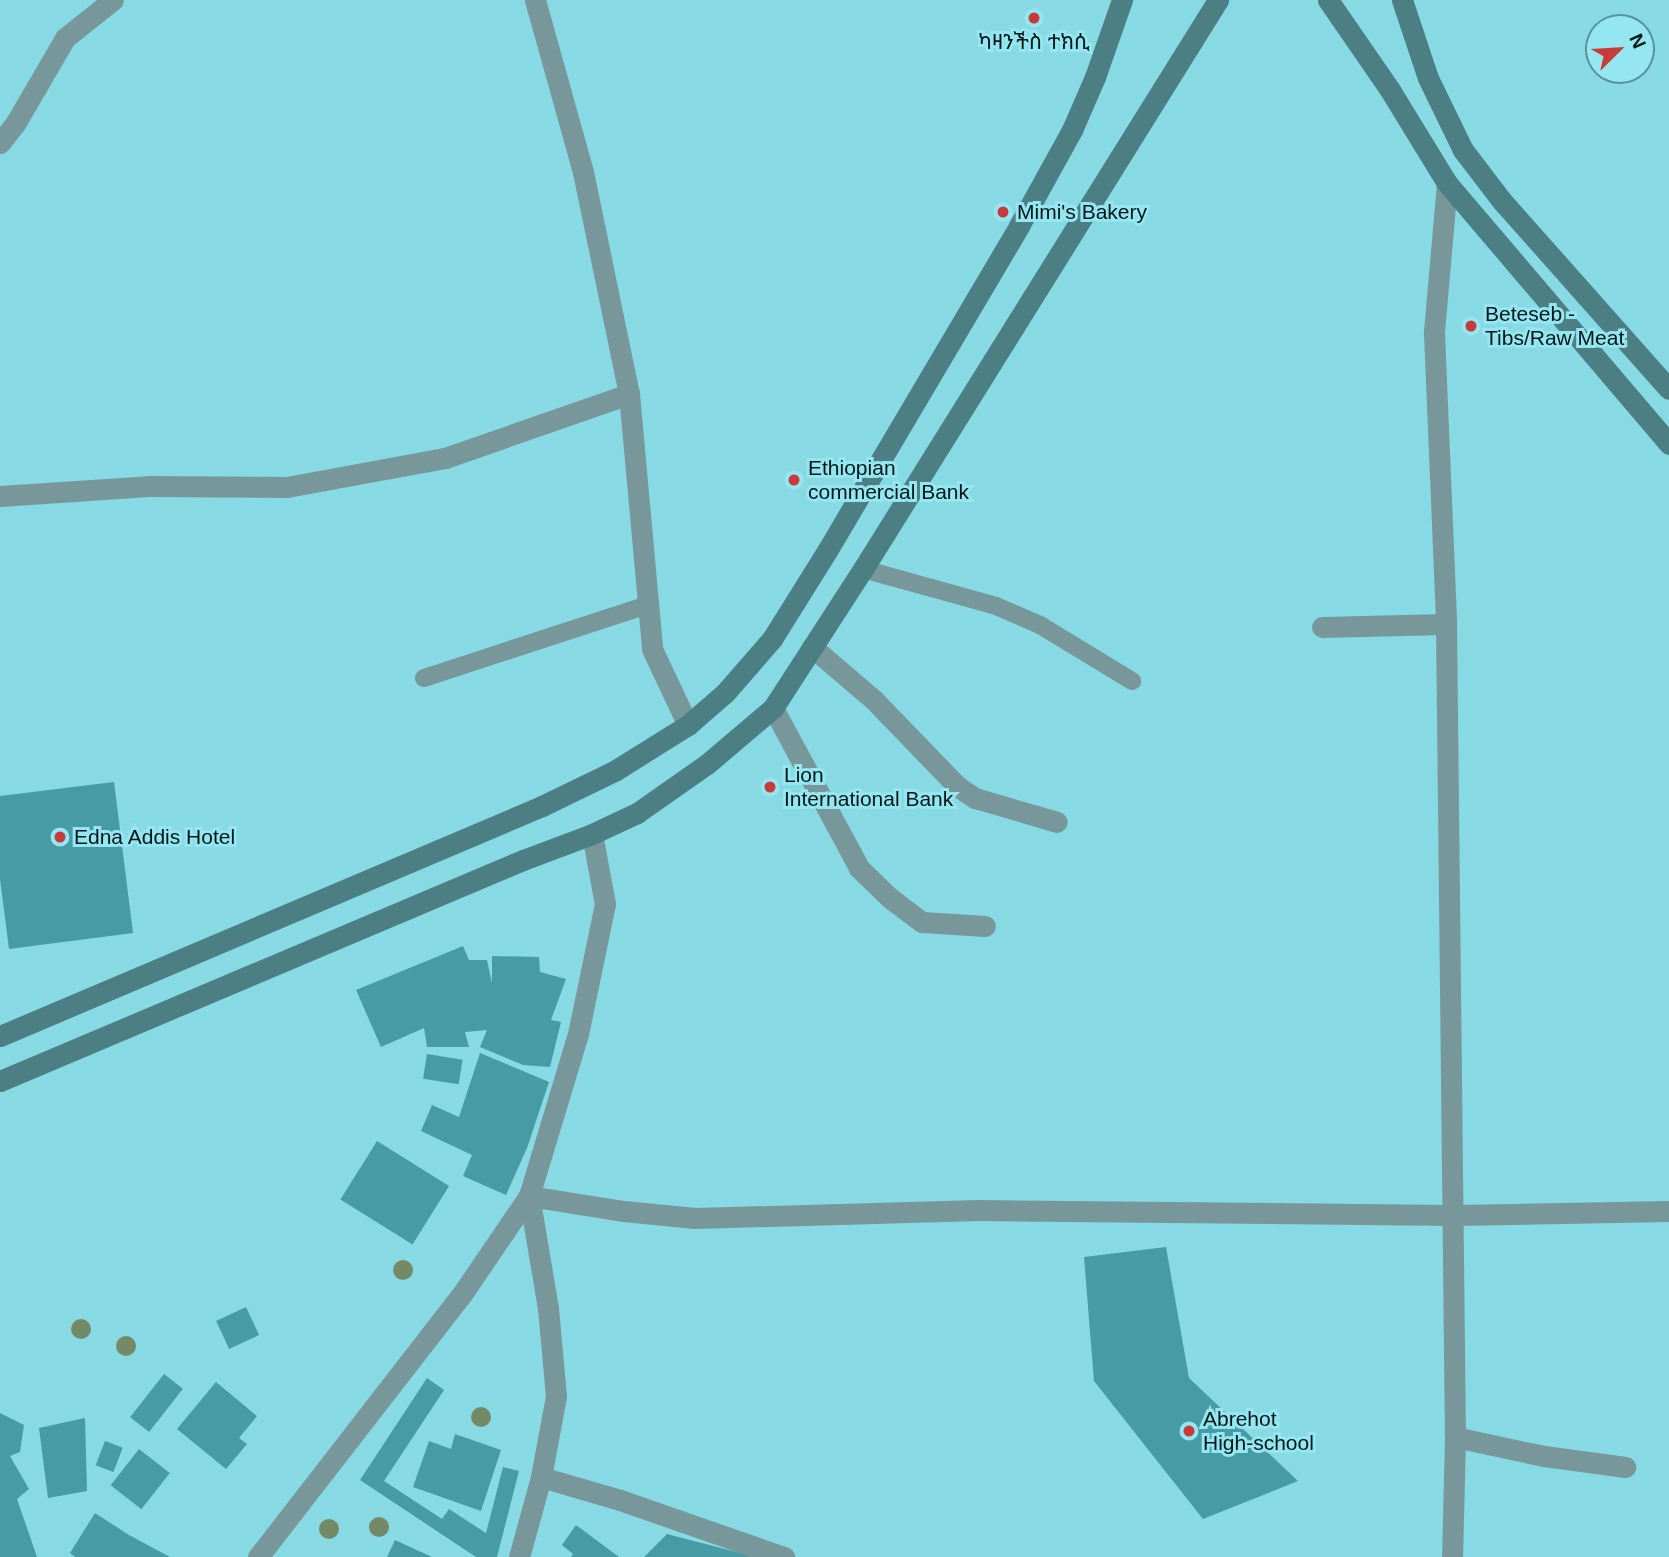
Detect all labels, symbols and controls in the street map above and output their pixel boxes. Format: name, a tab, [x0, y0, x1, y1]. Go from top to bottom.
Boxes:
marker: ካዛንችስ ተክሲ	[1026, 10, 1042, 26]
north arrow	[1585, 14, 1655, 84]
place label: ካዛንችስ ተክሲ	[978, 29, 1090, 55]
text: N	[1625, 31, 1650, 52]
place label: Mimi's Bakery	[1017, 199, 1147, 225]
marker: Mimi's Bakery	[995, 204, 1011, 220]
place label: Beteseb - Tibs/Raw Meat	[1485, 301, 1624, 351]
marker: Beteseb - Tibs/Raw Meat	[1463, 318, 1479, 334]
place label: Ethiopian commercial Bank	[808, 455, 969, 505]
marker: Ethiopian commercial Bank	[786, 472, 802, 488]
place label: Lion International Bank	[784, 762, 953, 812]
marker: Lion International Bank	[762, 779, 778, 795]
place label: Edna Addis Hotel	[74, 824, 236, 850]
marker: Edna Addis Hotel	[52, 829, 68, 845]
place label: Abrehot High-school	[1203, 1406, 1314, 1456]
marker: Abrehot High-school	[1181, 1423, 1197, 1439]

